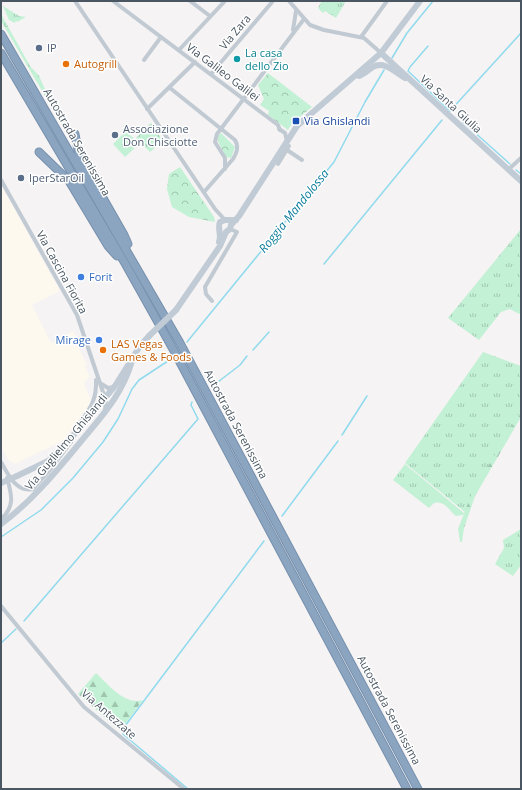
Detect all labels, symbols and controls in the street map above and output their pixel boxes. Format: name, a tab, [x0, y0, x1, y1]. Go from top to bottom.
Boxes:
street label: Via Zara	[216, 11, 254, 52]
street label: Via Galileo Galilei	[184, 39, 263, 104]
place label: IP	[47, 40, 57, 55]
marker: IP	[34, 43, 44, 53]
place label: La casa dello Zio	[245, 45, 289, 73]
marker: La casa dello Zio	[232, 54, 242, 64]
place label: Autogrill	[74, 56, 117, 71]
marker: Autogrill	[61, 59, 71, 69]
street label: Via Santa Giulia	[417, 71, 485, 136]
street label: Autostrada Serenissima	[41, 85, 114, 198]
place label: Via Ghislandi	[304, 113, 370, 128]
marker: Via Ghislandi	[291, 116, 301, 126]
place label: Associazione Don Chisciotte	[123, 121, 198, 149]
marker: Associazione Don Chisciotte	[110, 130, 120, 140]
water label: Roggia Mandolossa	[254, 165, 333, 256]
place label: IperStarOil	[29, 170, 84, 185]
marker: IperStarOil	[16, 173, 26, 183]
street label: Via Cascina Fiorita	[33, 228, 91, 316]
place label: Forit	[89, 269, 113, 284]
marker: Forit	[76, 272, 86, 282]
place label: Mirage	[56, 332, 91, 347]
marker: Mirage	[94, 335, 104, 345]
place label: LAS Vegas Games & Foods	[111, 336, 191, 364]
marker: LAS Vegas Games & Foods	[98, 345, 108, 355]
street label: Autostrada Serenissima	[201, 367, 272, 481]
street label: Via Guglielmo Ghislandi	[21, 390, 110, 493]
street label: Autostrada Serenissima	[354, 653, 425, 767]
street label: Via Antezzate	[79, 685, 140, 742]

